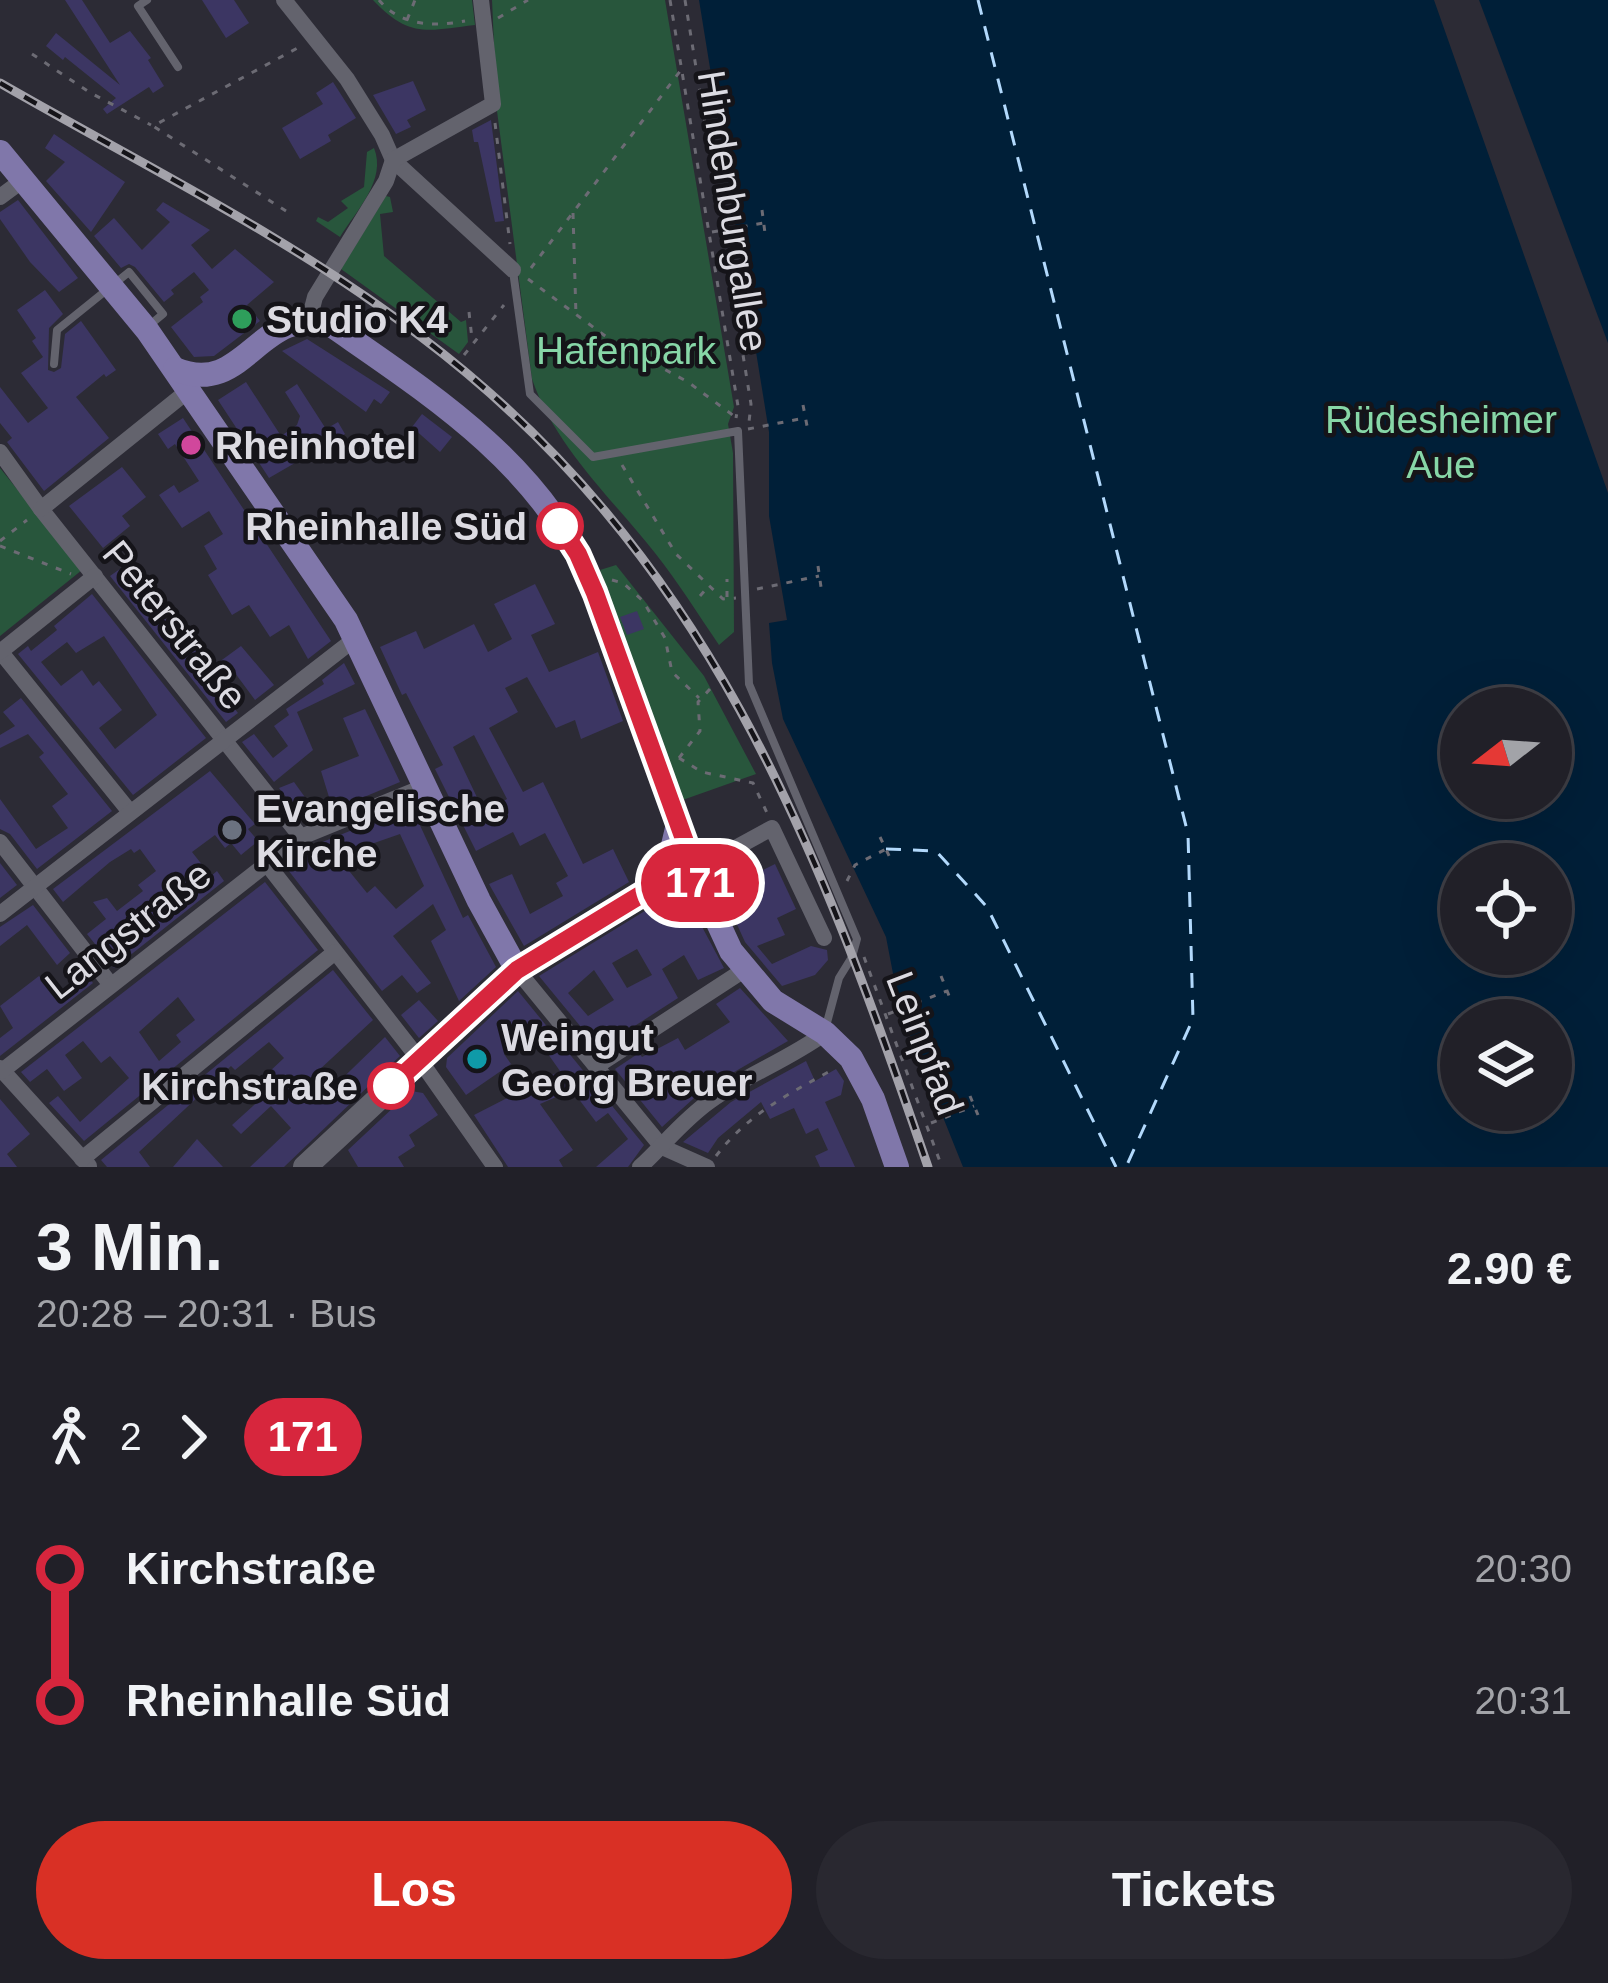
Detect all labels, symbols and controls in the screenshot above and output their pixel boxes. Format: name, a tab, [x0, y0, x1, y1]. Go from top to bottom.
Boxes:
street label: Hindenburgallee	[690, 67, 776, 355]
place label: Studio K4	[266, 298, 448, 341]
marker: Studio K4	[229, 306, 255, 332]
park label: Hafenpark	[536, 329, 716, 372]
park label: Rüdesheimer Aue	[1325, 398, 1557, 486]
place label: Rheinhotel	[215, 424, 417, 467]
marker: Rheinhotel	[178, 432, 204, 458]
marker: Rheinhalle Süd	[538, 504, 582, 548]
place label: Rheinhalle Süd	[245, 505, 527, 548]
street label: Peterstraße	[94, 532, 256, 718]
north arrow	[1440, 687, 1572, 819]
map controls	[1440, 687, 1572, 1131]
place label: Evangelische Kirche	[256, 787, 505, 875]
marker: Evangelische Kirche	[219, 817, 245, 843]
button: locate	[1440, 843, 1572, 975]
line badge: 171	[631, 844, 769, 922]
street label: Langstraße	[37, 852, 219, 1008]
text: 171	[665, 859, 735, 906]
street label: Leinpfad	[878, 965, 972, 1121]
button: layers	[1440, 999, 1572, 1131]
place label: Weingut Georg Breuer	[501, 1016, 752, 1104]
marker: Weingut Georg Breuer	[464, 1046, 490, 1072]
marker: Kirchstraße	[369, 1064, 413, 1108]
place label: Kirchstraße	[141, 1065, 358, 1108]
text: 3 Min.	[36, 1210, 223, 1284]
text: 2.90 €	[1447, 1243, 1572, 1294]
text: 20:28 – 20:31 · Bus	[36, 1292, 376, 1335]
icon: walk	[36, 1404, 102, 1470]
icon: forward	[160, 1404, 226, 1470]
text: 171	[268, 1413, 338, 1460]
text: 2	[120, 1415, 142, 1458]
text: Kirchstraße	[126, 1543, 376, 1594]
text: 20:30	[1474, 1547, 1572, 1590]
text: Rheinhalle Süd	[126, 1675, 451, 1726]
text: 20:31	[1474, 1679, 1572, 1722]
button: Los	[36, 1821, 792, 1959]
button: Tickets	[816, 1821, 1572, 1959]

